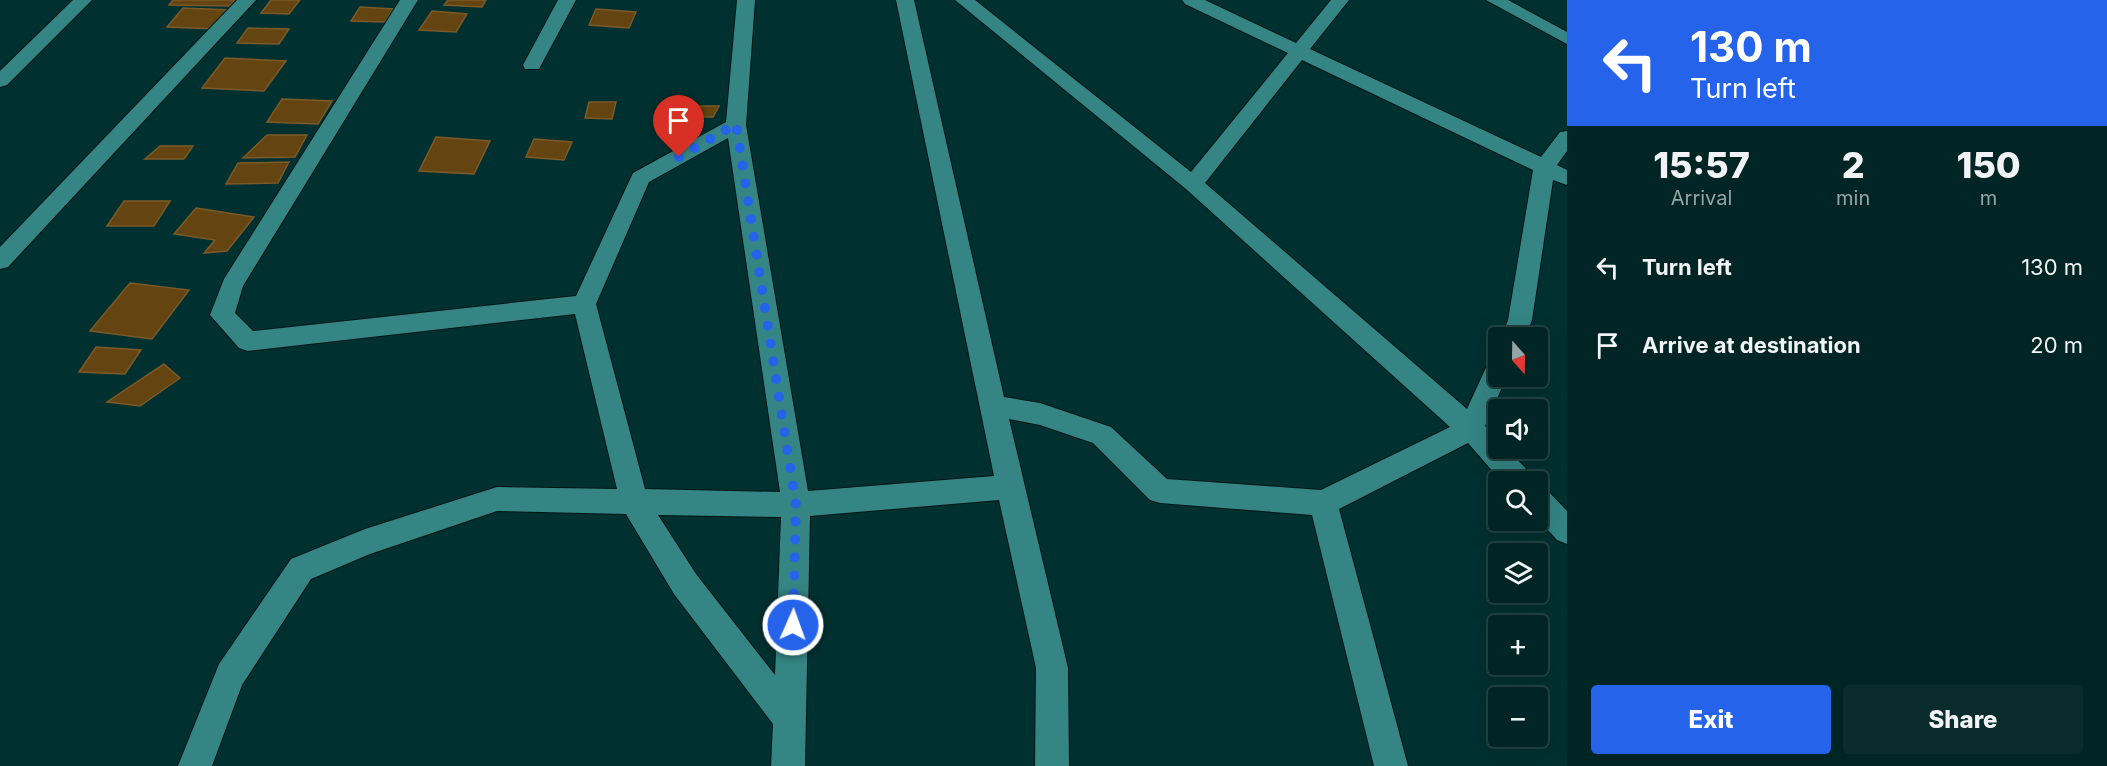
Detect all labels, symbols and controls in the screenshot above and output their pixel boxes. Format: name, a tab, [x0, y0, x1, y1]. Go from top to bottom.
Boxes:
text: 130 m	[1690, 21, 1812, 72]
icon: left	[1591, 24, 1669, 102]
text: Turn left	[1690, 72, 1796, 105]
pin	[653, 95, 704, 157]
icon: arrive	[662, 104, 695, 137]
text: 15:57	[1653, 143, 1750, 187]
text: 2	[1842, 143, 1865, 187]
text: 150	[1956, 143, 2021, 187]
text: Arrival	[1671, 186, 1732, 210]
text: min	[1836, 186, 1870, 210]
text: m	[1980, 186, 1997, 210]
icon: left	[1591, 251, 1624, 284]
text: Turn left	[1642, 254, 1732, 280]
text: 130 m	[2021, 254, 2083, 280]
north arrow	[1488, 327, 1548, 387]
map controls	[1488, 327, 1548, 747]
icon: arrive	[1591, 329, 1624, 362]
text: Arrive at destination	[1642, 332, 1861, 358]
text: 20 m	[2030, 332, 2083, 358]
button: sound	[1488, 399, 1548, 459]
button: search	[1488, 471, 1548, 531]
button: layers	[1488, 543, 1548, 603]
position arrow	[761, 593, 825, 657]
button: +	[1488, 615, 1548, 675]
button: Exit	[1591, 685, 1831, 754]
button: Share	[1843, 685, 2083, 754]
button: −	[1488, 687, 1548, 747]

